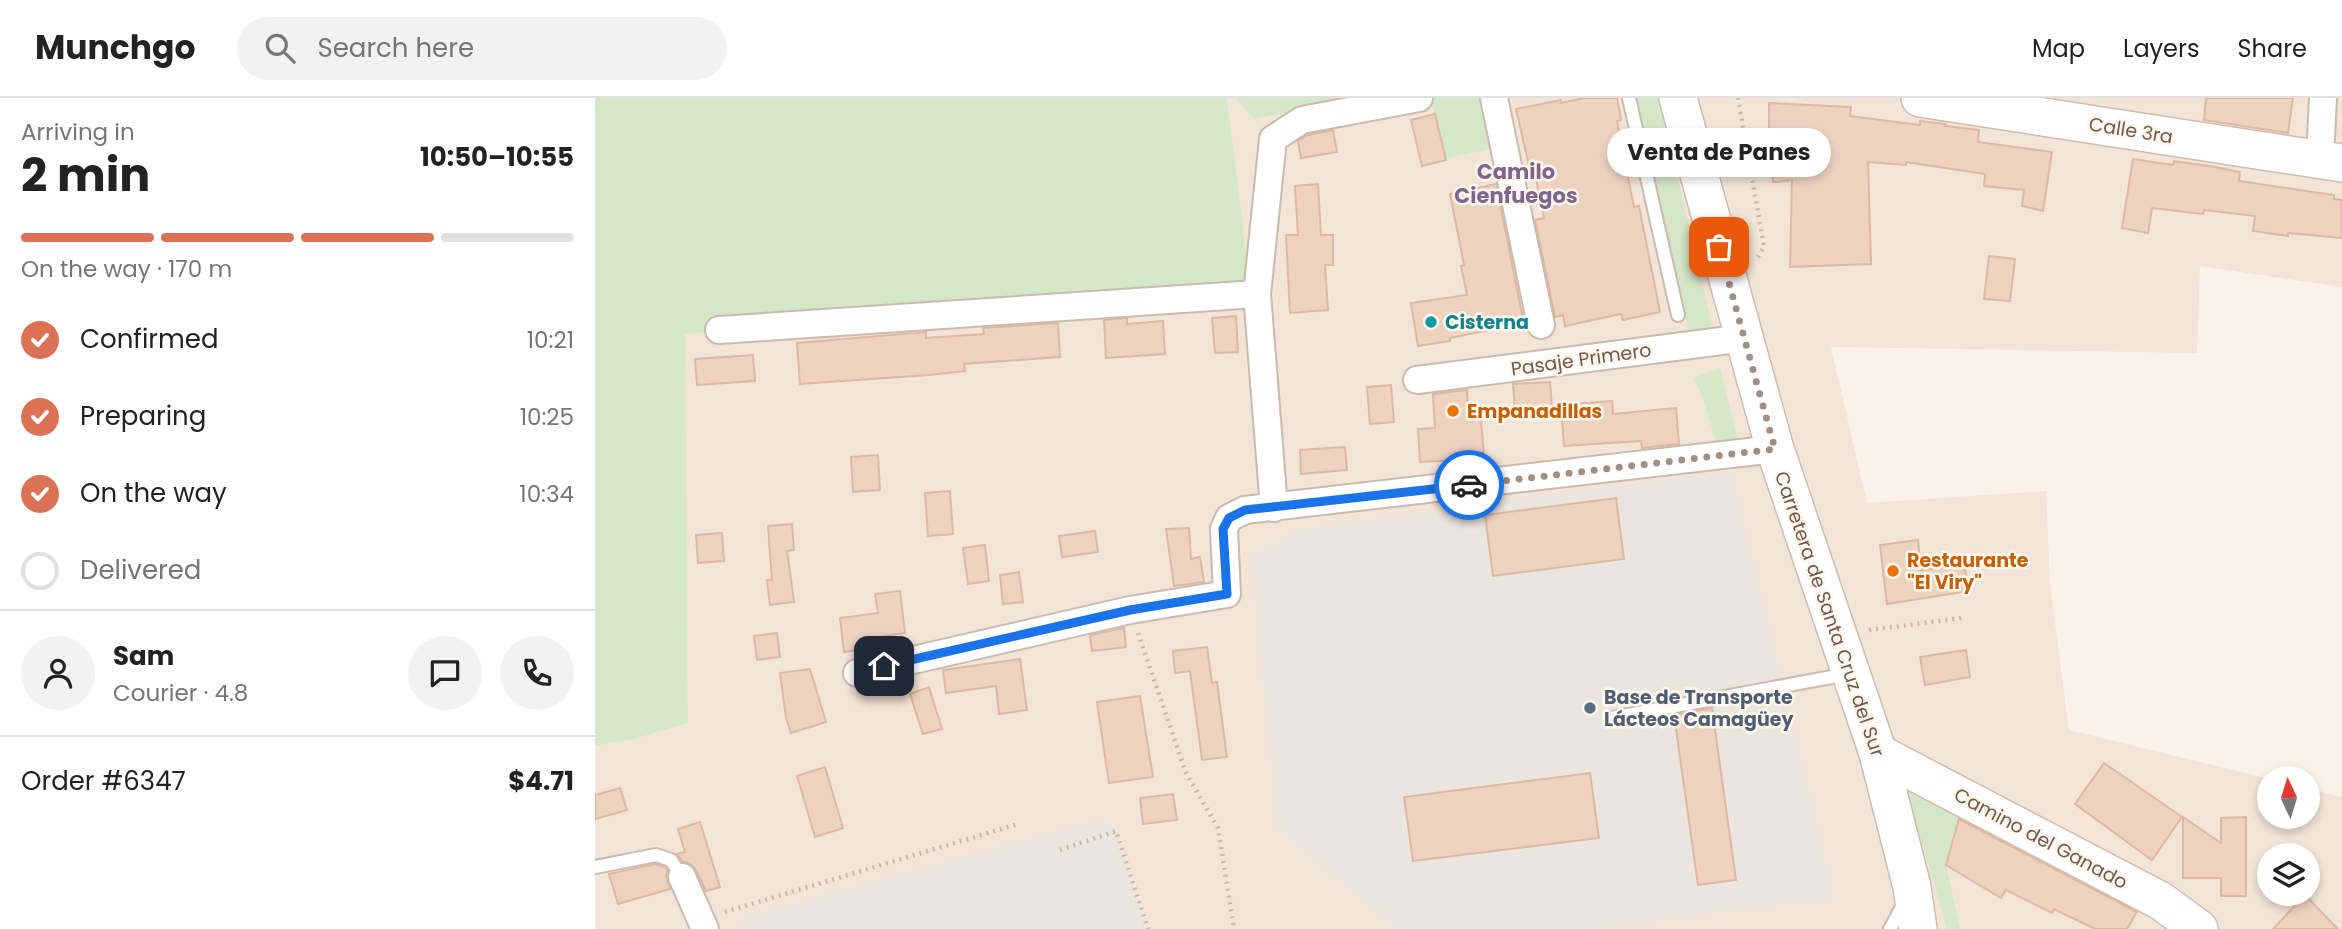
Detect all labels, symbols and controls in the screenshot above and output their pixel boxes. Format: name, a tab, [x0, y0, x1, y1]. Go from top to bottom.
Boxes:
search box	[237, 17, 727, 80]
text: Munchgo	[35, 24, 195, 71]
icon: search	[261, 29, 299, 67]
text: Search here	[317, 30, 474, 66]
text: Map	[2032, 32, 2085, 65]
text: Layers	[2123, 32, 2199, 65]
text: Share	[2237, 32, 2307, 65]
street label: Calle 3ra	[2087, 111, 2175, 150]
text: Arriving in	[21, 116, 135, 148]
callout: Venta de Panes	[1607, 128, 1831, 177]
text: Venta de Panes	[1627, 136, 1811, 168]
text: 10:50–10:55	[420, 139, 574, 175]
text: 2 min	[21, 143, 150, 207]
district label: Camilo Cienfuegos	[1454, 157, 1578, 210]
pin	[1689, 217, 1749, 277]
icon: bag	[1700, 228, 1738, 266]
text: On the way · 170 m	[21, 253, 232, 285]
place label: Cisterna	[1445, 309, 1529, 336]
marker: Cisterna	[1423, 314, 1439, 330]
icon: check	[21, 321, 59, 359]
text: Confirmed	[80, 321, 218, 357]
text: 10:21	[527, 324, 574, 356]
street label: Pasaje Primero	[1509, 336, 1653, 383]
icon: check	[21, 398, 59, 436]
text: Preparing	[80, 398, 206, 434]
place label: Empanadillas	[1467, 398, 1602, 425]
text: 10:25	[520, 401, 574, 433]
marker: Empanadillas	[1445, 403, 1461, 419]
courier	[1434, 450, 1504, 520]
icon: car	[1450, 466, 1488, 504]
street label: Carretera de Santa Cruz del Sur	[1768, 468, 1891, 761]
icon: check	[21, 475, 59, 513]
text: On the way	[80, 475, 227, 511]
text: 10:34	[519, 478, 574, 510]
place label: Restaurante "El Viry"	[1907, 547, 2029, 596]
text: Delivered	[80, 552, 201, 588]
marker: Restaurante "El Viry"	[1885, 563, 1901, 579]
button: person	[21, 636, 95, 710]
button: chat	[408, 636, 482, 710]
button: phone	[500, 636, 574, 710]
pin	[854, 636, 914, 696]
text: Sam	[113, 638, 174, 674]
icon: home	[865, 647, 903, 685]
text: Courier · 4.8	[113, 677, 248, 709]
place label: Base de Transporte Lácteos Camagüey	[1604, 684, 1794, 733]
marker: Base de Transporte Lácteos Camagüey	[1582, 700, 1598, 716]
text: Order #6347	[21, 763, 186, 799]
text: $4.71	[508, 763, 574, 799]
north arrow	[2257, 766, 2321, 830]
map controls	[2257, 766, 2320, 906]
street label: Camino del Ganado	[1949, 781, 2132, 896]
button: layers	[2257, 843, 2320, 906]

